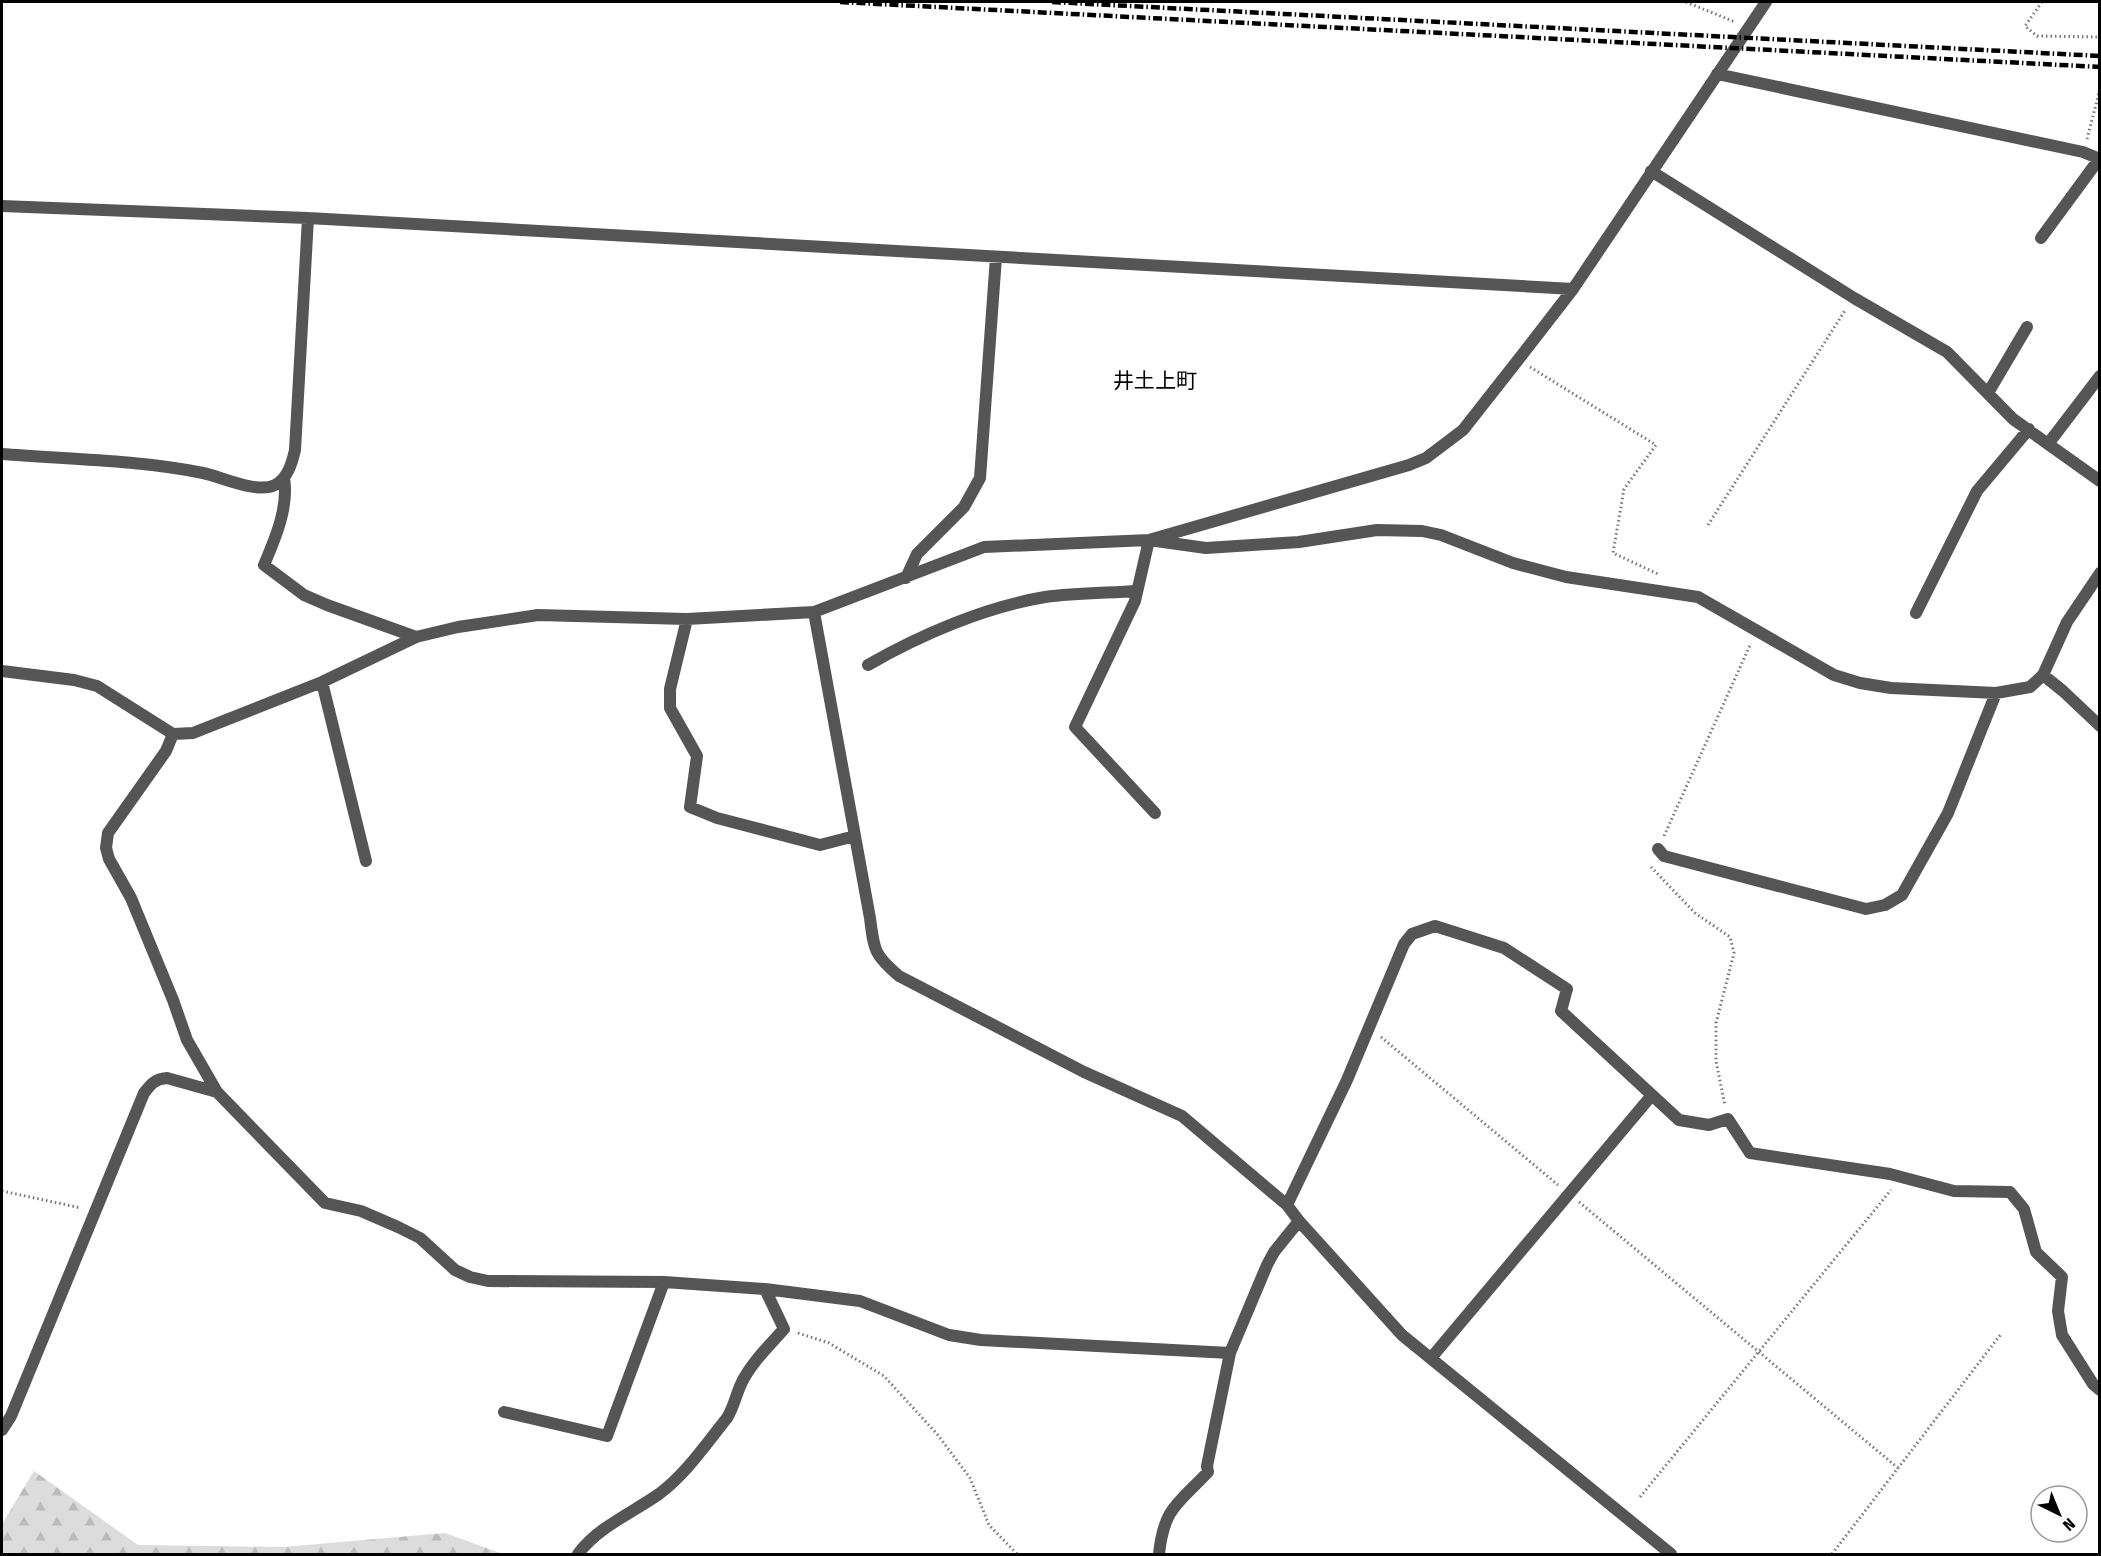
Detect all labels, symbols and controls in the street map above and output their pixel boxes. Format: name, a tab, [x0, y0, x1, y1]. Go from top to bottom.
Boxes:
district label: 井土上町	[1113, 368, 1197, 394]
north arrow	[2029, 1484, 2089, 1544]
text: N	[2059, 1514, 2079, 1535]

